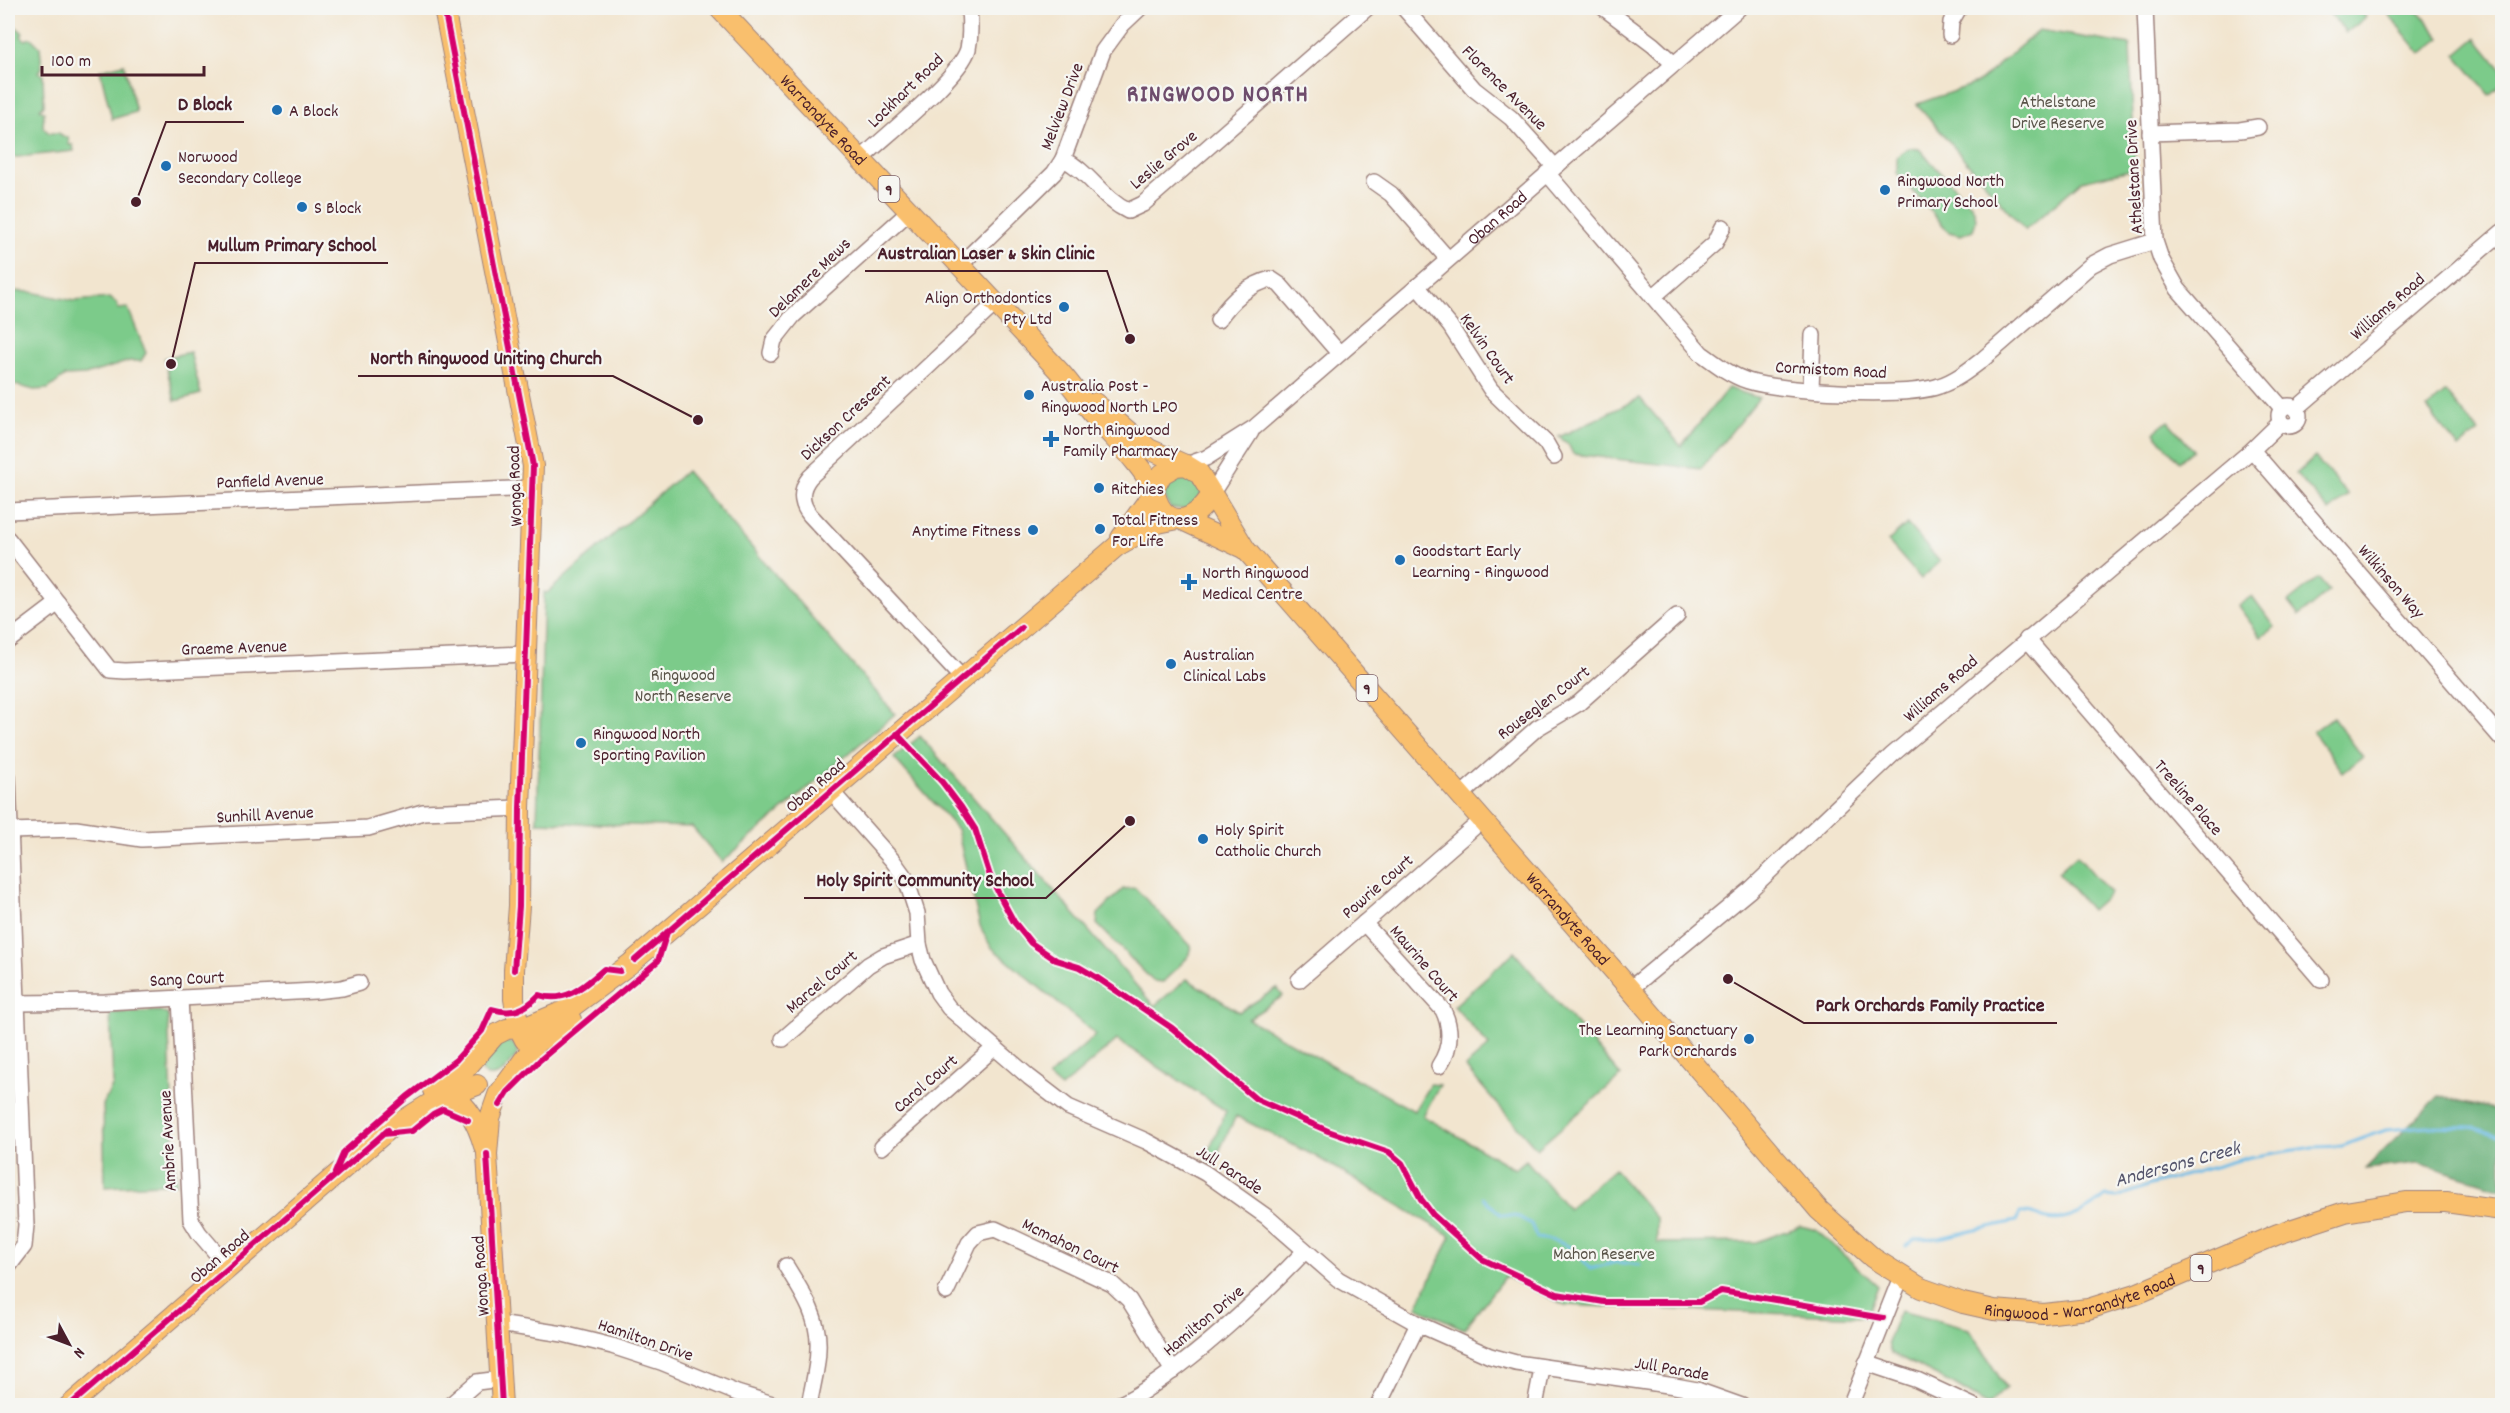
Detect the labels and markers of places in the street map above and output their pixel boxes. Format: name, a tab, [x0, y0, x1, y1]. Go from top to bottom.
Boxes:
callout: D Block	[166, 84, 244, 122]
place label: A Block	[289, 100, 338, 125]
marker: A Block	[270, 103, 284, 117]
place label: Norwood Secondary College	[178, 146, 302, 192]
marker: Norwood Secondary College	[159, 159, 173, 173]
place label: Ringwood North Primary School	[1897, 170, 2004, 216]
marker: Ringwood North Primary School	[1878, 183, 1892, 197]
place label: S Block	[314, 197, 362, 222]
marker: S Block	[295, 200, 309, 214]
callout: Mullum Primary School	[195, 225, 388, 263]
callout: Australian Laser & Skin Clinic	[865, 233, 1107, 271]
place label: Align Orthodontics Pty Ltd	[925, 287, 1052, 333]
marker: Align Orthodontics Pty Ltd	[1057, 300, 1071, 314]
callout: North Ringwood Uniting Church	[358, 338, 613, 376]
place label: Australia Post - Ringwood North LPO	[1041, 375, 1178, 421]
marker: Australia Post - Ringwood North LPO	[1022, 388, 1036, 402]
place label: North Ringwood Family Pharmacy	[1063, 419, 1178, 465]
marker: North Ringwood Family Pharmacy	[1044, 432, 1058, 446]
place label: Ritchies	[1111, 478, 1164, 503]
marker: Ritchies	[1092, 481, 1106, 495]
place label: Total Fitness For Life	[1112, 509, 1198, 555]
place label: Anytime Fitness	[912, 520, 1021, 545]
marker: Total Fitness For Life	[1093, 522, 1107, 536]
marker: Anytime Fitness	[1026, 523, 1040, 537]
place label: Goodstart Early Learning - Ringwood	[1412, 540, 1549, 586]
marker: Goodstart Early Learning - Ringwood	[1393, 553, 1407, 567]
place label: North Ringwood Medical Centre	[1202, 562, 1309, 608]
marker: North Ringwood Medical Centre	[1180, 573, 1198, 591]
place label: Australian Clinical Labs	[1183, 644, 1266, 690]
marker: Australian Clinical Labs	[1164, 657, 1178, 671]
place label: Ringwood North Sporting Pavilion	[593, 723, 706, 769]
marker: Ringwood North Sporting Pavilion	[574, 736, 588, 750]
place label: Holy Spirit Catholic Church	[1215, 819, 1321, 865]
marker: Holy Spirit Catholic Church	[1196, 832, 1210, 846]
callout: Holy Spirit Community School	[804, 860, 1046, 898]
callout: Park Orchards Family Practice	[1804, 985, 2057, 1023]
place label: The Learning Sanctuary Park Orchards	[1578, 1019, 1738, 1065]
marker: The Learning Sanctuary Park Orchards	[1742, 1032, 1756, 1046]

